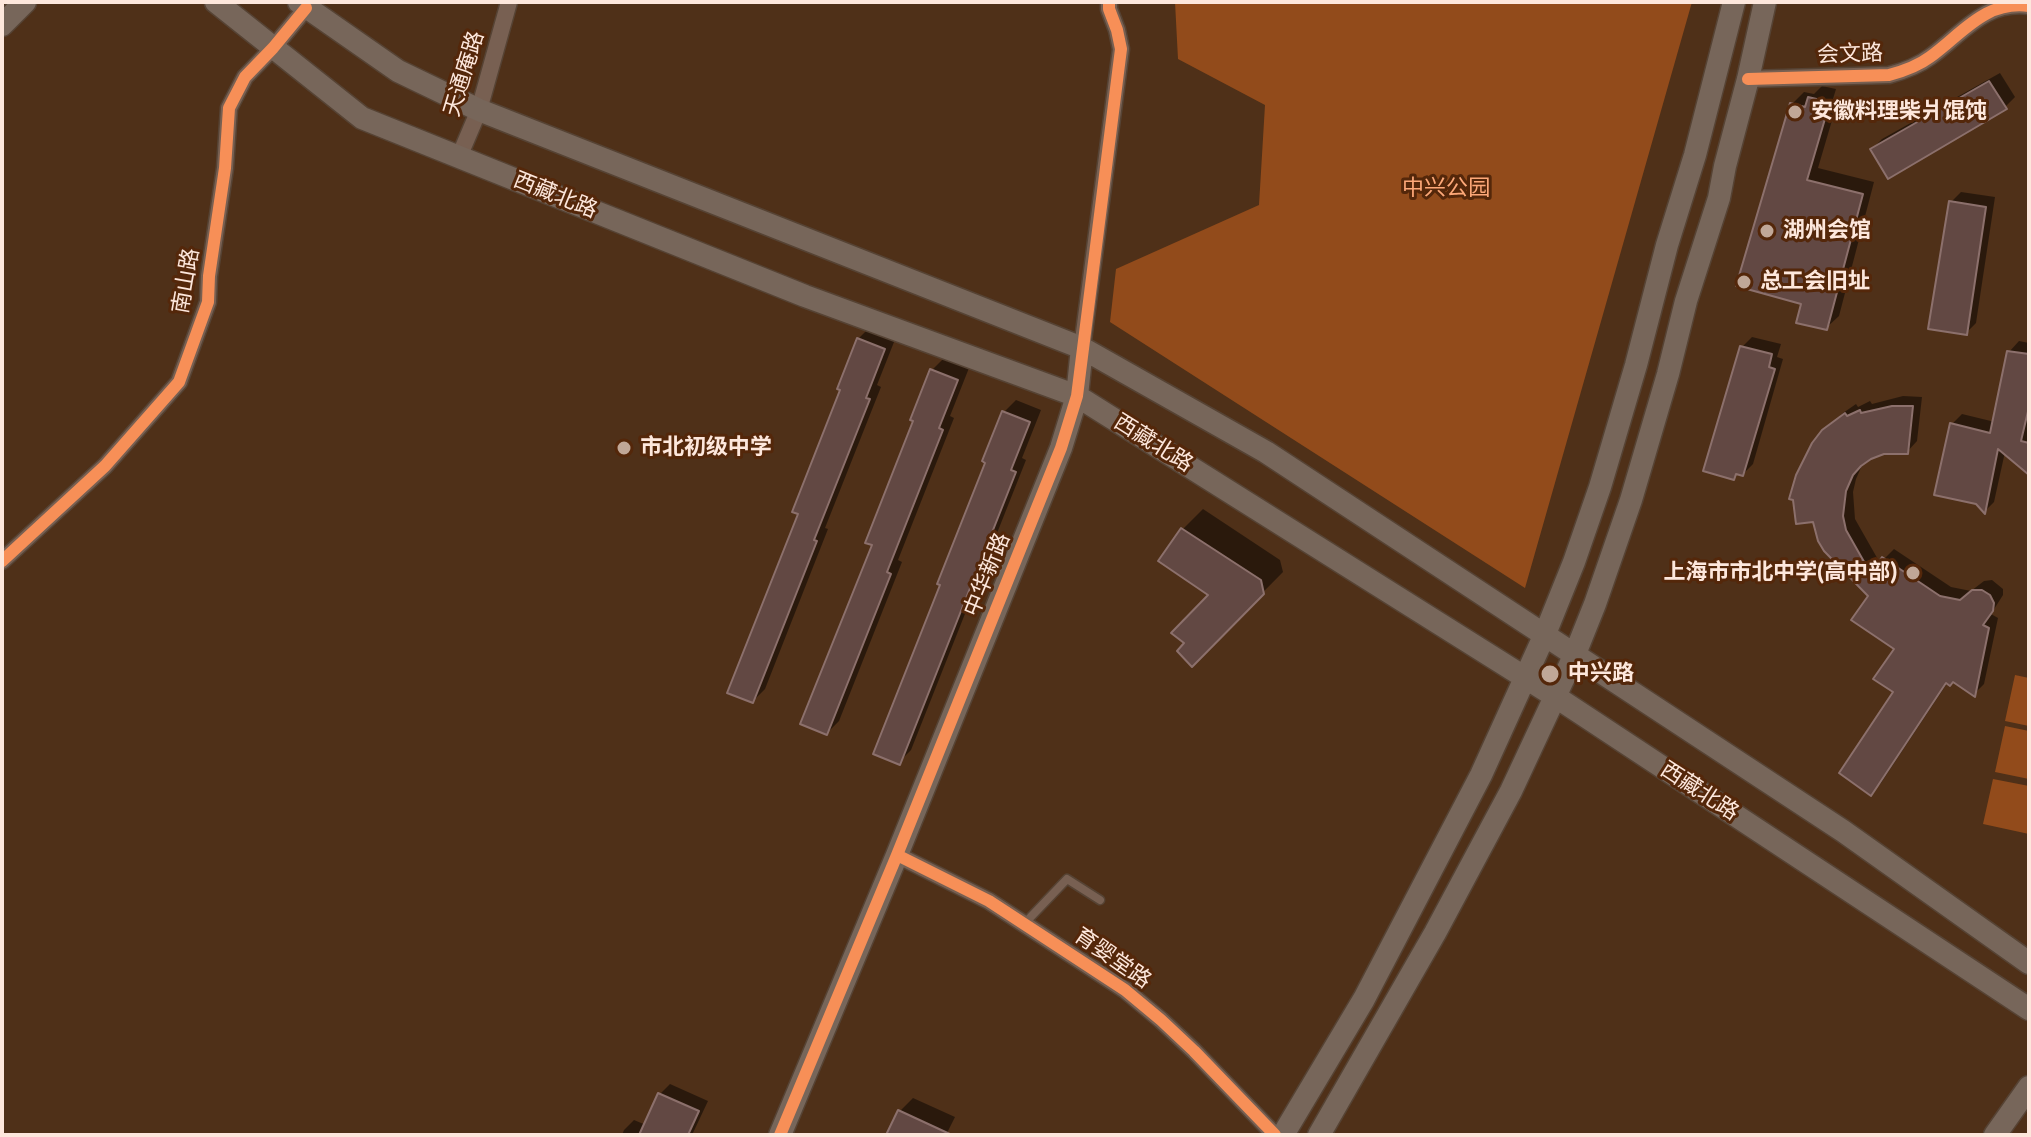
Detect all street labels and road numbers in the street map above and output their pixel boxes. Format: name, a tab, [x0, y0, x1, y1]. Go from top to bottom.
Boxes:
street label: 天通庵路	[440, 28, 490, 120]
street label: 会文路	[1817, 41, 1883, 69]
street label: 西藏北路	[509, 167, 601, 225]
street label: 南山路	[168, 246, 206, 316]
street label: 西藏北路	[1109, 409, 1197, 479]
street label: 中华新路	[959, 529, 1017, 621]
street label: 西藏北路	[1655, 757, 1743, 827]
street label: 育婴堂路	[1068, 923, 1156, 995]

